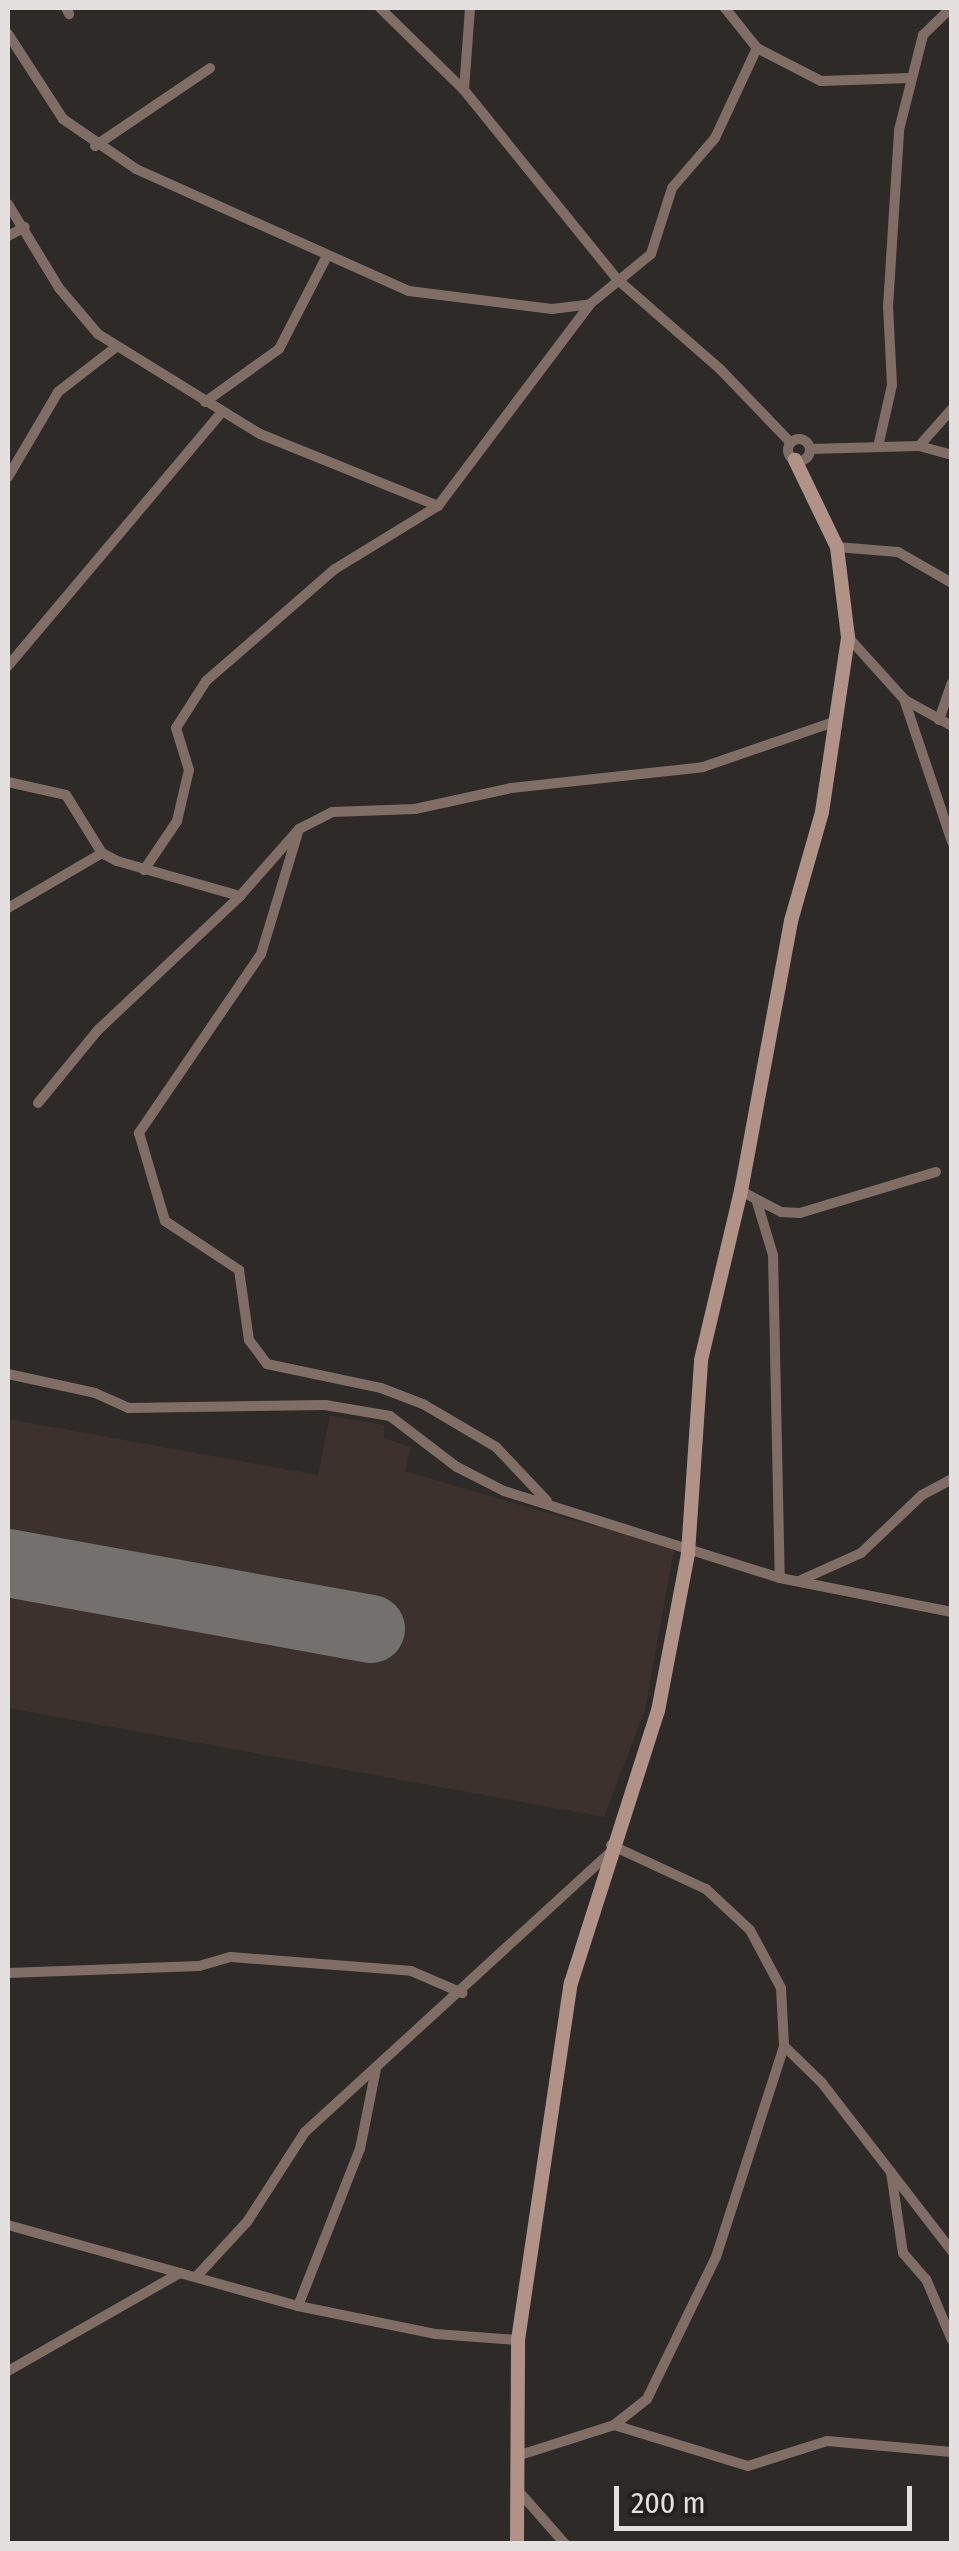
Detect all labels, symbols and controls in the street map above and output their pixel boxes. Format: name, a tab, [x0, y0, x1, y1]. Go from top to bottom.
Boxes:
scale bar	[619, 2466, 916, 2528]
text: 200 m	[631, 2485, 706, 2521]

